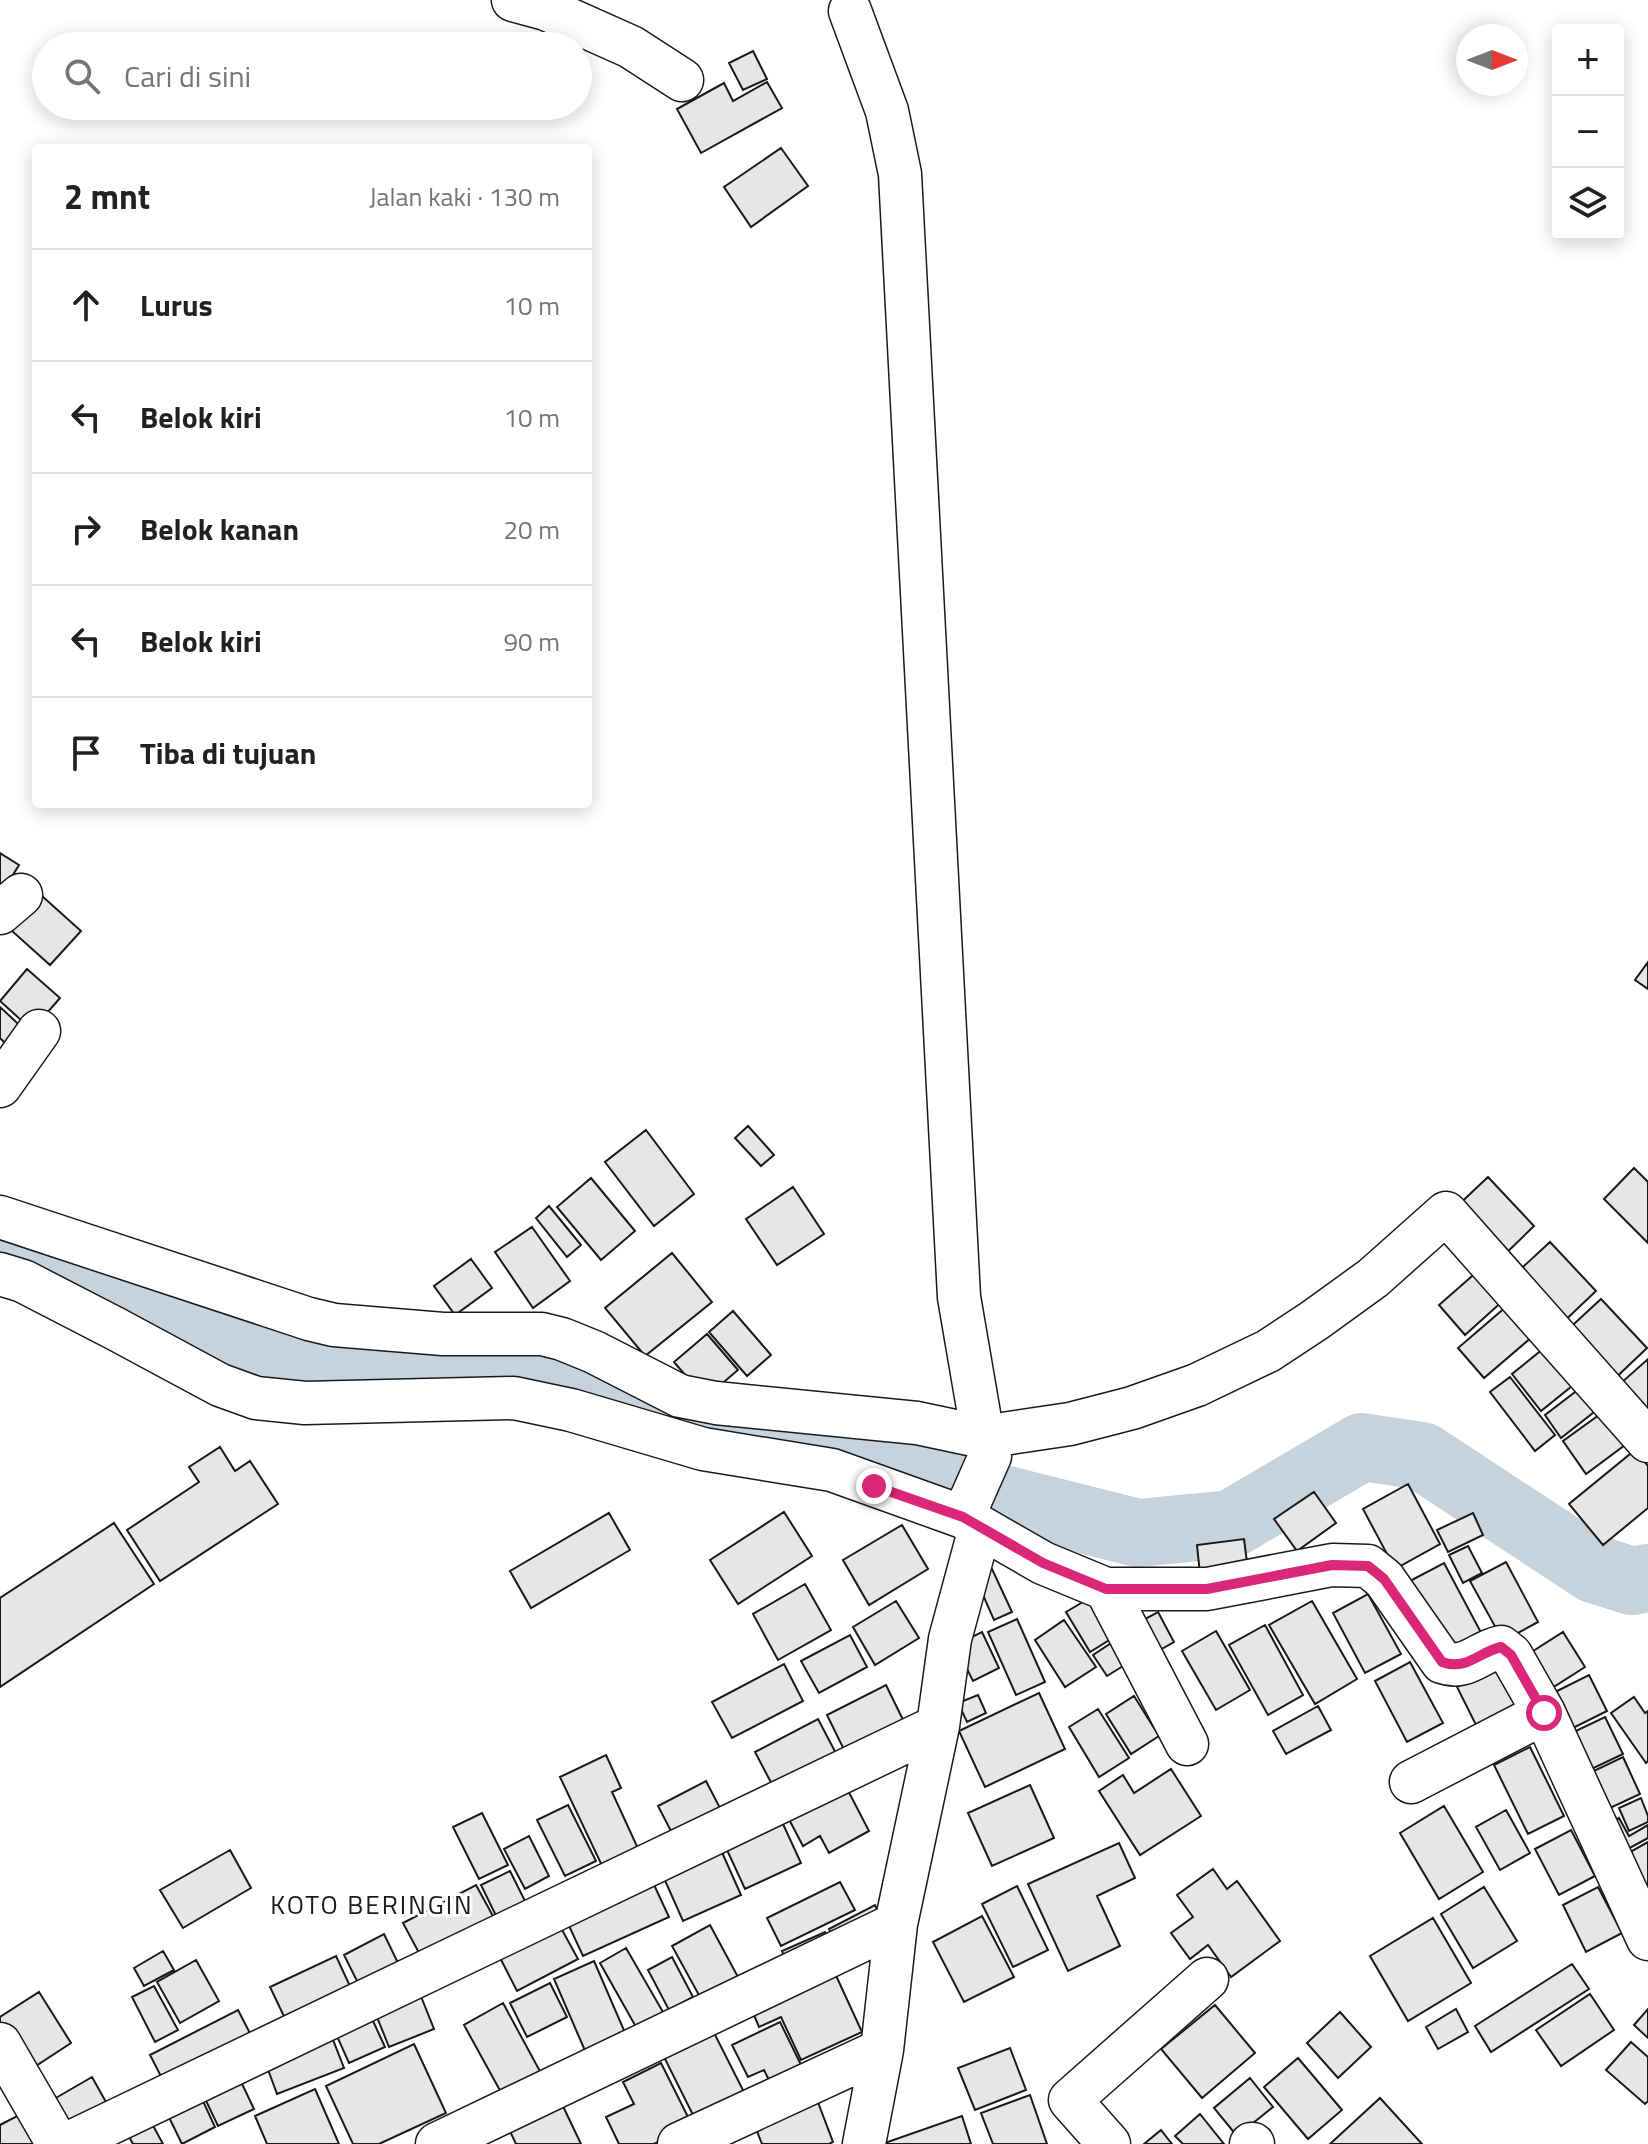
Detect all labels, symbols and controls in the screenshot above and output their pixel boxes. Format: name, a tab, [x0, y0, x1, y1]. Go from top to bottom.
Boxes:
north arrow	[1456, 24, 1528, 96]
map controls	[1552, 24, 1624, 240]
button: +	[1552, 24, 1624, 96]
search box	[32, 32, 592, 120]
text: Cari di sini	[124, 53, 251, 99]
icon: search	[60, 54, 104, 98]
button: −	[1552, 96, 1624, 168]
button: layers	[1552, 168, 1624, 240]
text: 2 mnt	[64, 170, 150, 222]
text: Jalan kaki · 130 m	[369, 177, 560, 216]
text: Lurus	[140, 282, 213, 328]
icon: ahead	[64, 283, 108, 327]
text: 10 m	[503, 286, 560, 325]
text: Belok kiri	[140, 394, 262, 440]
icon: left	[64, 395, 108, 439]
text: 10 m	[503, 398, 560, 437]
text: Belok kanan	[140, 506, 299, 552]
icon: right	[64, 507, 108, 551]
text: 20 m	[503, 510, 560, 549]
text: Belok kiri	[140, 618, 262, 664]
icon: left	[64, 619, 108, 663]
text: 90 m	[503, 622, 560, 661]
text: Tiba di tujuan	[140, 730, 316, 776]
icon: arrive	[64, 731, 108, 775]
route end	[856, 1468, 892, 1504]
route start	[1526, 1695, 1562, 1731]
district label: KOTO BERINGIN	[270, 1885, 474, 1924]

